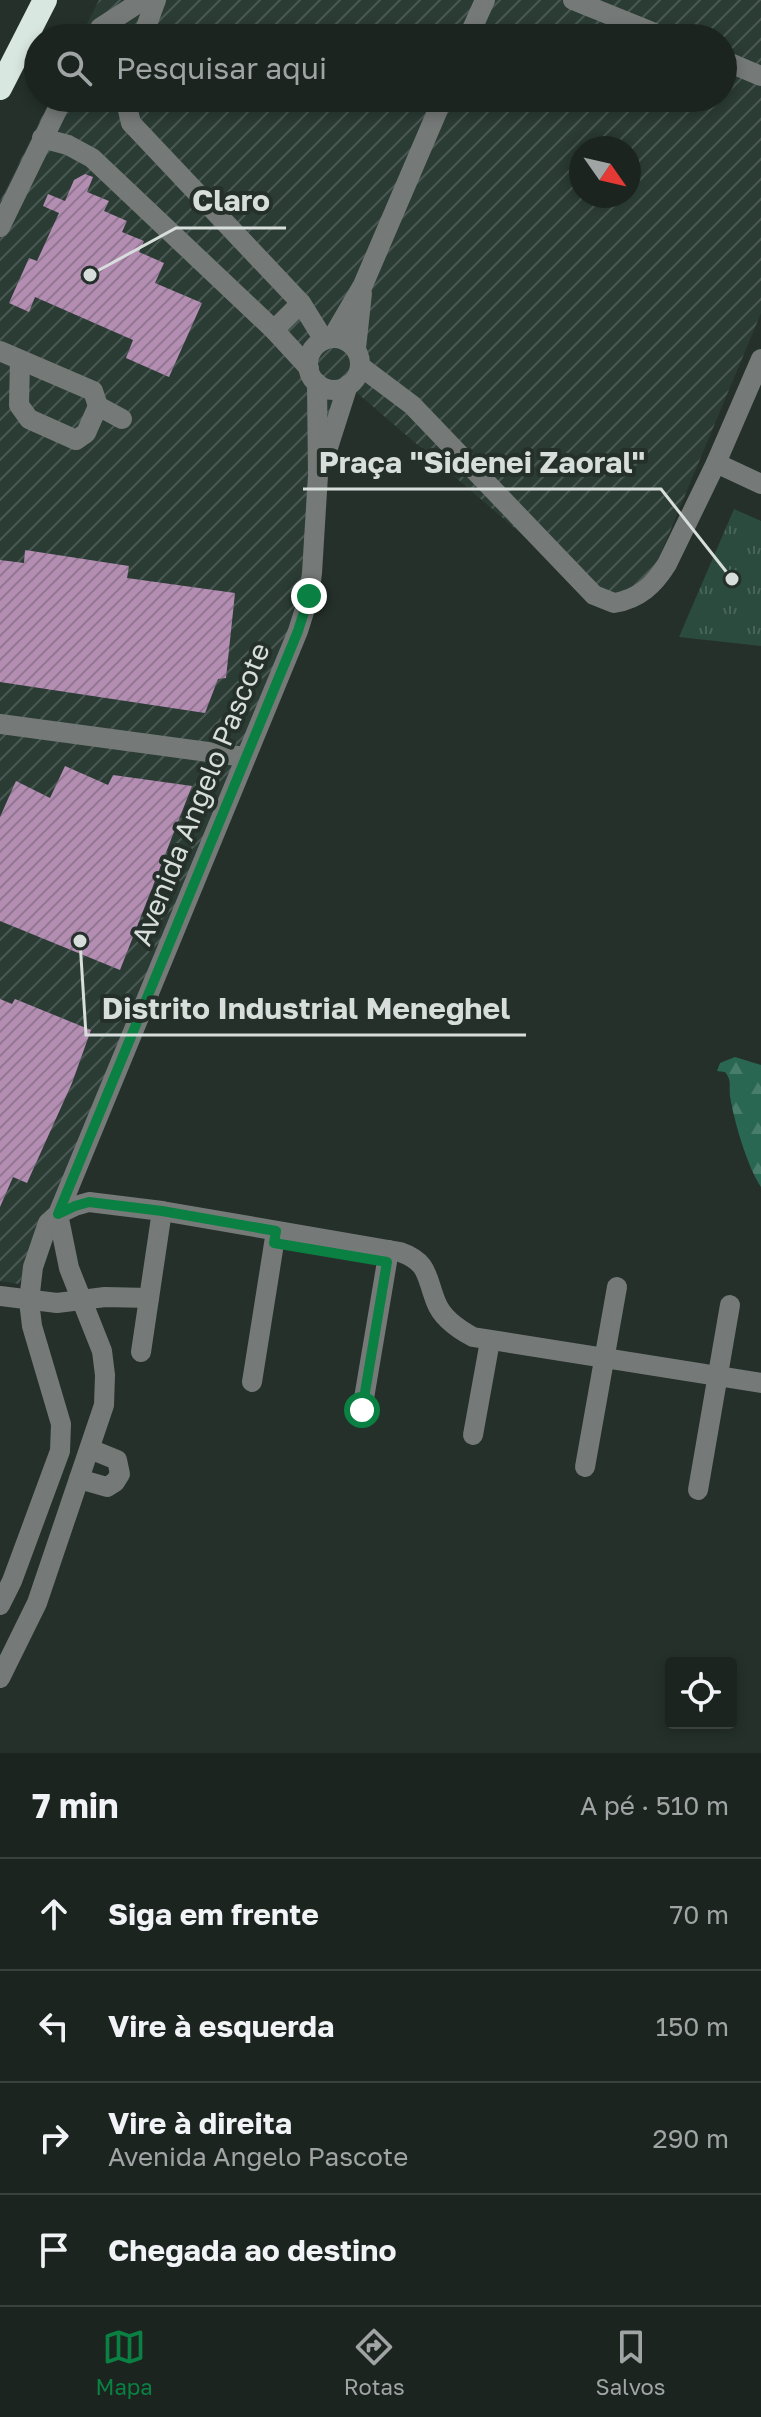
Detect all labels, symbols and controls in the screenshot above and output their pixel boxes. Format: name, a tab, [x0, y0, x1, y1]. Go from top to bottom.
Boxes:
search box	[24, 24, 737, 112]
icon: search	[52, 46, 96, 90]
text: Pesquisar aqui	[116, 50, 327, 86]
north arrow	[569, 136, 641, 208]
callout: Claro	[176, 174, 286, 228]
text: Claro	[192, 182, 270, 218]
callout: Praça "Sidenei Zaoral"	[303, 435, 661, 489]
text: Praça "Sidenei Zaoral"	[319, 444, 645, 480]
route end	[291, 578, 327, 614]
street label: Avenida Angelo Pascote	[124, 638, 276, 950]
callout: Distrito Industrial Meneghel	[86, 981, 526, 1035]
text: Distrito Industrial Meneghel	[102, 990, 510, 1026]
route start	[344, 1392, 380, 1428]
map controls	[665, 1657, 737, 1729]
button: locate	[665, 1657, 737, 1729]
text: 7 min	[32, 1785, 119, 1825]
text: A pé · 510 m	[580, 1790, 729, 1821]
icon: ahead	[32, 1892, 76, 1936]
text: Siga em frente	[108, 1896, 319, 1932]
text: 70 m	[670, 1899, 729, 1930]
icon: left	[32, 2004, 76, 2048]
text: Vire à esquerda	[108, 2008, 334, 2044]
text: 150 m	[656, 2011, 729, 2042]
text: Vire à direita	[108, 2105, 292, 2141]
icon: right	[32, 2116, 76, 2160]
text: 290 m	[653, 2123, 729, 2154]
text: Avenida Angelo Pascote	[108, 2141, 408, 2172]
icon: arrive	[32, 2228, 76, 2272]
text: Chegada ao destino	[108, 2232, 396, 2268]
tab: Mapa	[95, 2325, 153, 2400]
tab: Rotas	[344, 2325, 405, 2400]
tab: Salvos	[596, 2325, 665, 2400]

